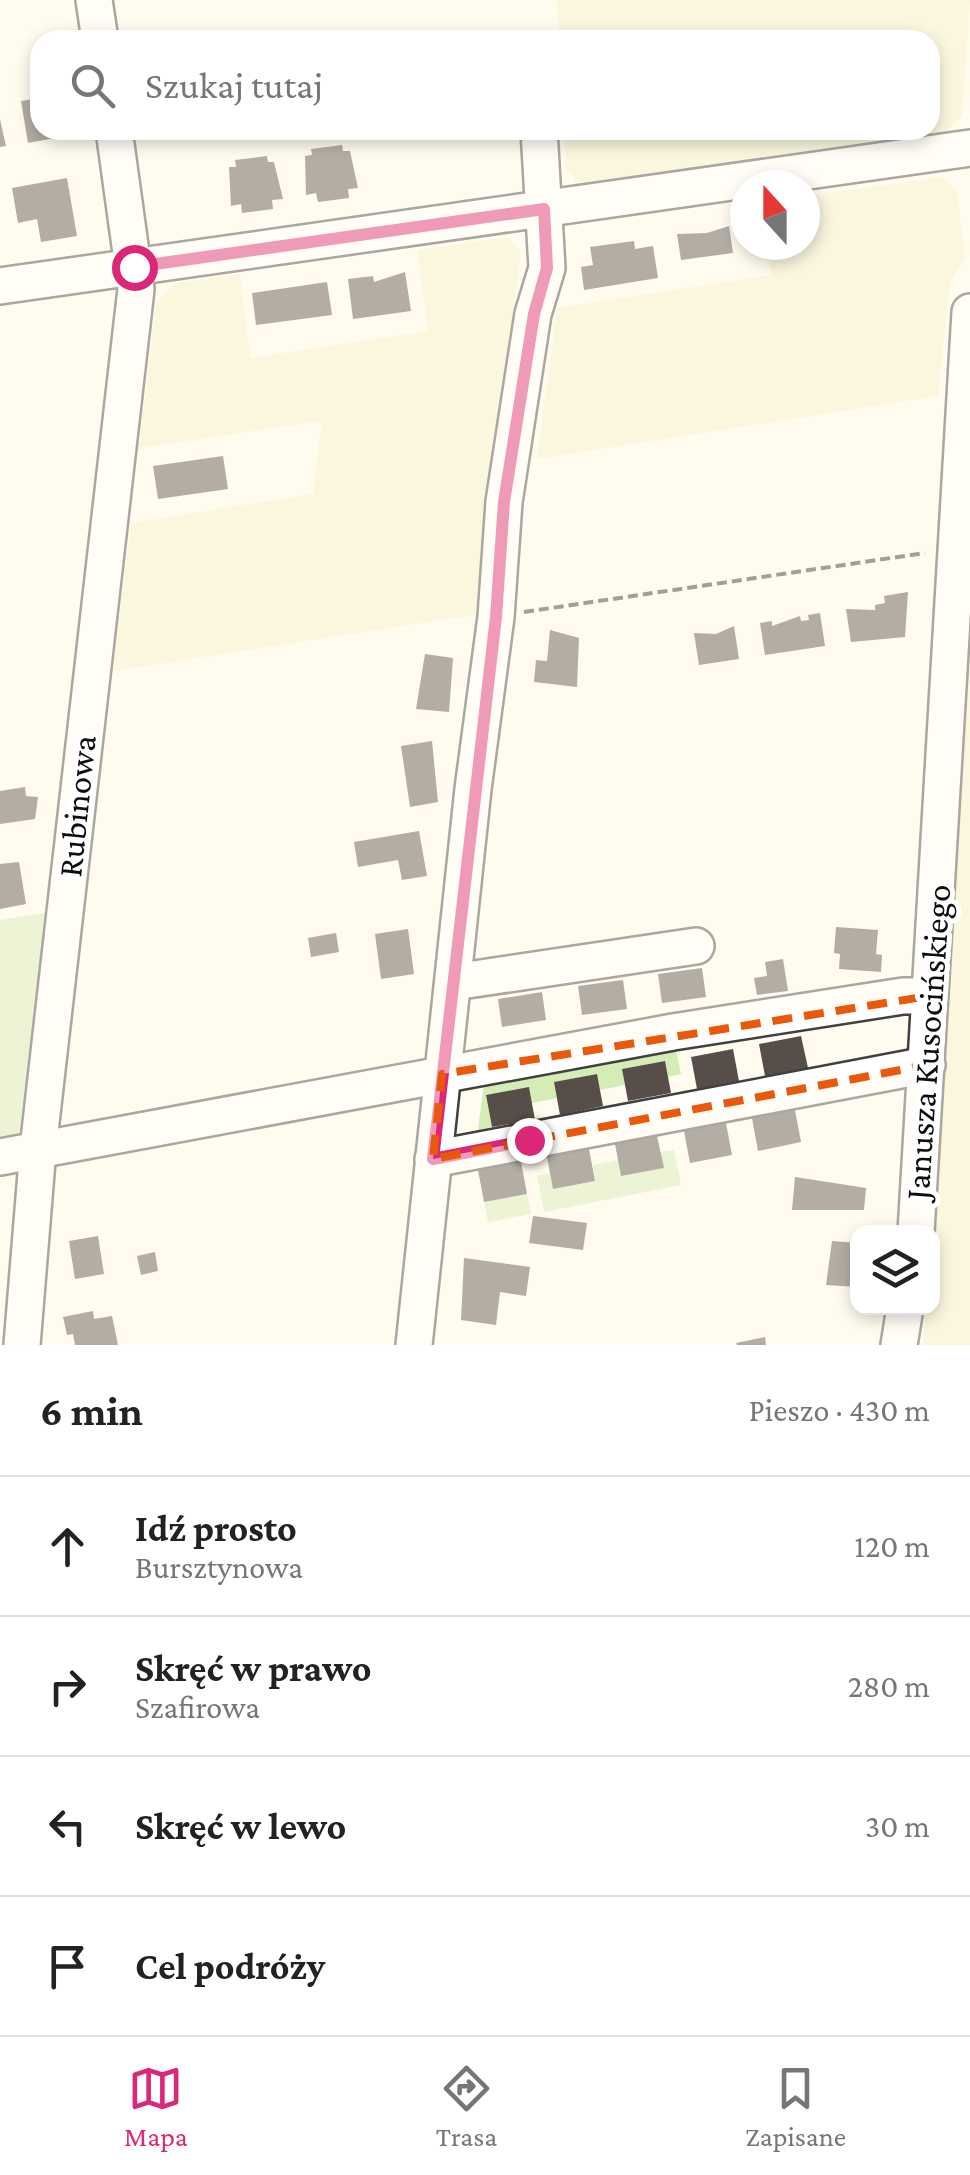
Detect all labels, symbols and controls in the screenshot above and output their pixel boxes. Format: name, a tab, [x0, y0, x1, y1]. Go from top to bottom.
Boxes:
search box	[30, 30, 940, 140]
icon: search	[65, 58, 120, 113]
text: Szukaj tutaj	[145, 64, 323, 106]
north arrow	[730, 170, 820, 260]
route start	[112, 245, 158, 291]
street label: Rubinowa	[50, 733, 104, 879]
street label: Janusza Kusocińskiego	[897, 883, 958, 1204]
route end	[507, 1118, 553, 1164]
map controls	[850, 1225, 940, 1315]
button: layers	[850, 1225, 940, 1315]
text: 6 min	[40, 1387, 143, 1434]
text: Pieszo · 430 m	[749, 1392, 930, 1428]
text: Idź prosto	[135, 1507, 297, 1549]
icon: ahead	[40, 1519, 95, 1574]
text: 120 m	[854, 1528, 930, 1564]
text: Bursztynowa	[135, 1549, 303, 1585]
text: Skręć w prawo	[135, 1647, 371, 1689]
icon: right	[40, 1659, 95, 1714]
text: 280 m	[848, 1668, 930, 1704]
text: Szafirowa	[135, 1689, 260, 1725]
icon: left	[40, 1799, 95, 1854]
text: Skręć w lewo	[135, 1805, 346, 1847]
text: 30 m	[865, 1808, 930, 1844]
icon: arrive	[40, 1939, 95, 1994]
text: Cel podróży	[135, 1945, 325, 1987]
tab: Mapa	[124, 2061, 188, 2152]
tab: Trasa	[436, 2061, 497, 2152]
tab: Zapisane	[745, 2061, 846, 2152]

